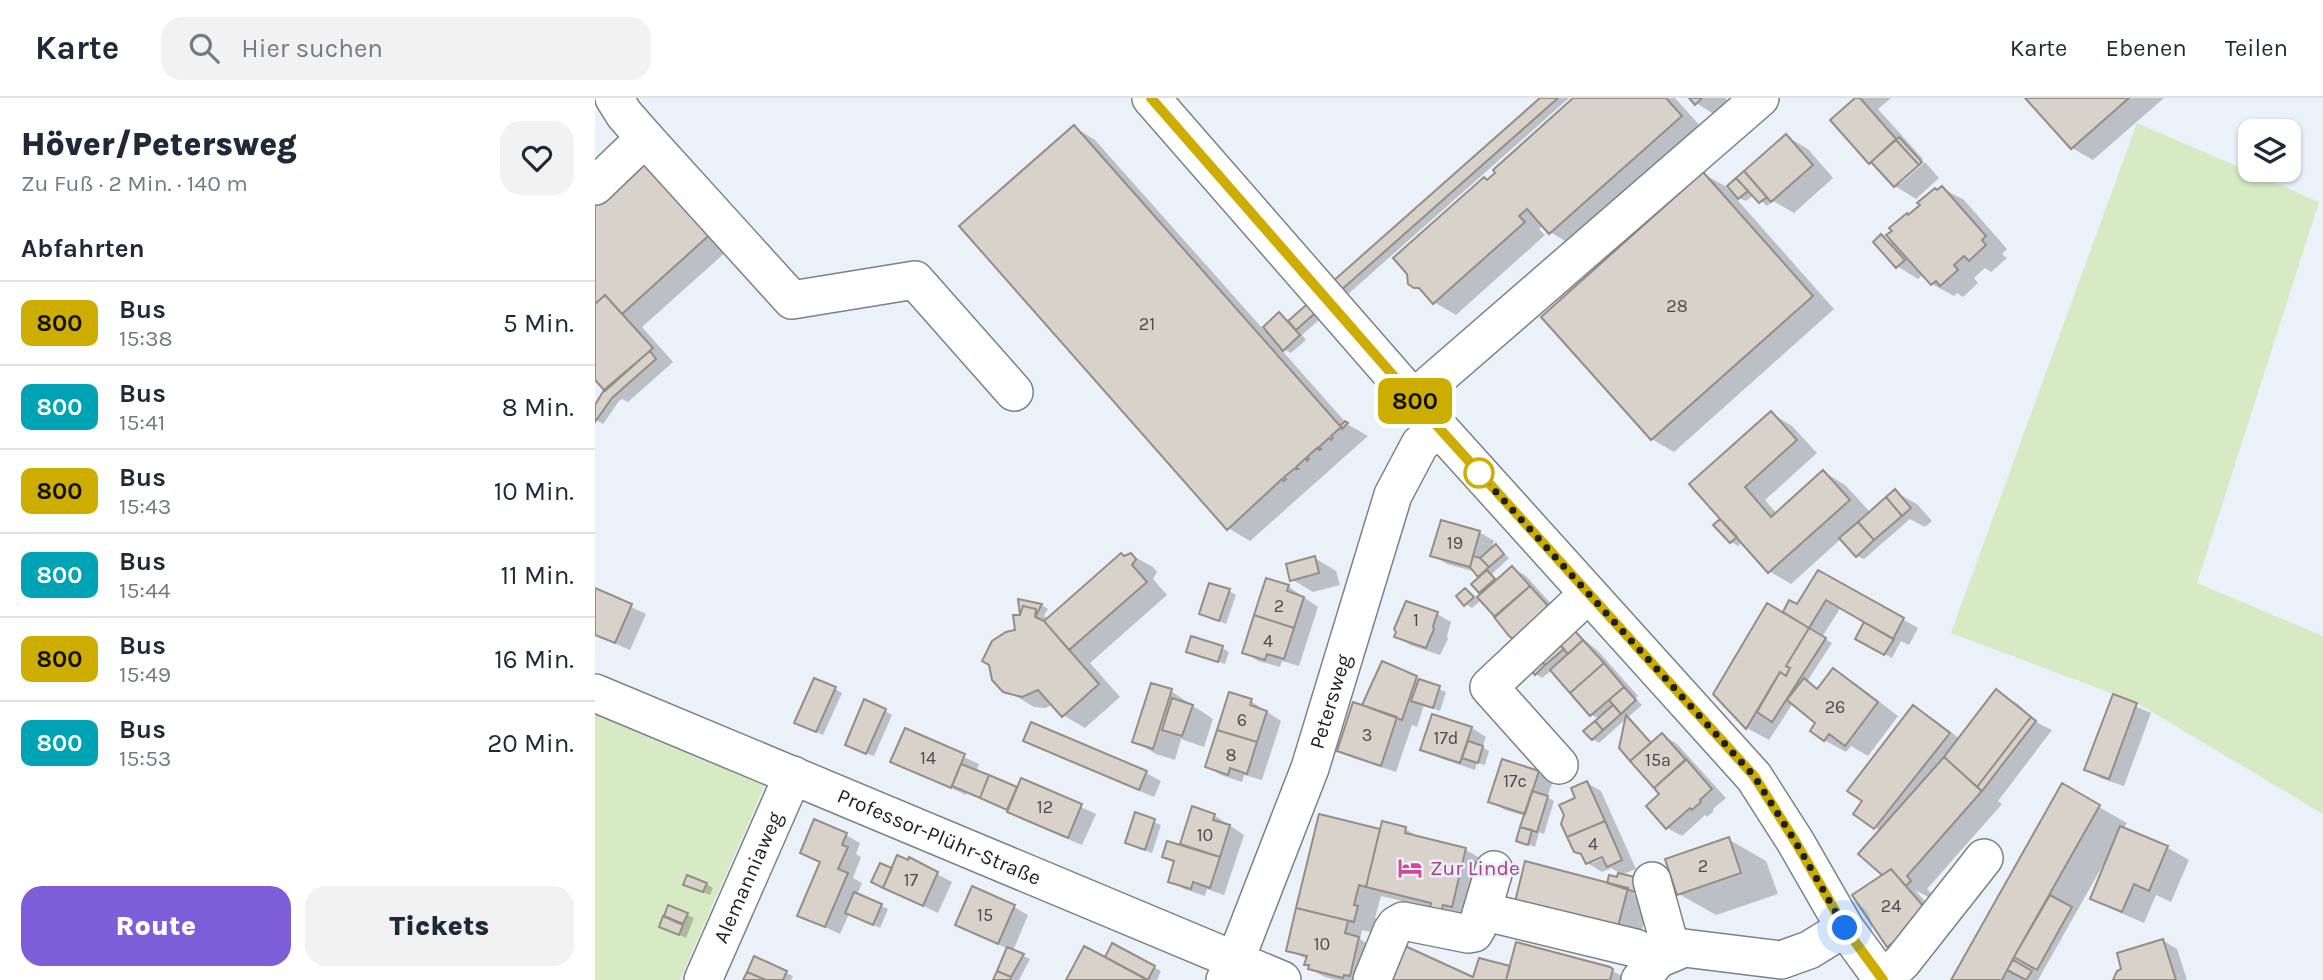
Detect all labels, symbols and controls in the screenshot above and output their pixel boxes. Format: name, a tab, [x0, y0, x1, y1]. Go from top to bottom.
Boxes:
search box	[161, 17, 651, 80]
text: Karte	[35, 29, 119, 67]
icon: search	[185, 29, 223, 67]
text: Hier suchen	[241, 33, 383, 64]
text: Karte	[2010, 34, 2067, 62]
text: Ebenen	[2105, 34, 2187, 62]
text: Teilen	[2225, 34, 2288, 62]
map controls	[2238, 119, 2301, 182]
button: layers	[2238, 119, 2301, 182]
button: heart	[500, 121, 574, 195]
text: Höver/Petersweg	[21, 125, 297, 163]
text: Zu Fuß · 2 Min. · 140 m	[21, 170, 248, 197]
text: Abfahrten	[21, 233, 145, 264]
text: Bus	[119, 294, 166, 325]
house number: 28	[1666, 295, 1688, 317]
text: 5 Min.	[503, 308, 574, 339]
text: 800	[37, 309, 82, 337]
house number: 21	[1139, 313, 1155, 335]
text: 15:38	[119, 325, 173, 352]
text: Bus	[119, 378, 166, 409]
line badge: 800	[1375, 378, 1455, 424]
text: 800	[1392, 387, 1438, 415]
text: 8 Min.	[502, 392, 574, 423]
text: 800	[37, 393, 82, 421]
text: 15:41	[119, 409, 165, 436]
unlabelled marker	[1464, 458, 1494, 488]
text: Bus	[119, 462, 166, 493]
text: 10 Min.	[494, 476, 574, 507]
text: 800	[37, 477, 82, 505]
text: 15:43	[119, 493, 171, 520]
house number: 19	[1447, 532, 1463, 554]
text: Bus	[119, 546, 166, 577]
text: 11 Min.	[501, 560, 574, 591]
text: 800	[37, 561, 82, 589]
text: 15:44	[119, 577, 171, 604]
house number: 2	[1274, 595, 1284, 617]
house number: 1	[1413, 609, 1419, 631]
text: Bus	[119, 630, 166, 661]
house number: 4	[1263, 630, 1273, 652]
text: 16 Min.	[494, 644, 574, 675]
text: 800	[37, 645, 82, 673]
street label: Petersweg	[1305, 651, 1356, 752]
text: 15:49	[119, 661, 171, 688]
house number: 26	[1825, 696, 1845, 718]
house number: 6	[1237, 709, 1247, 731]
text: Bus	[119, 714, 166, 745]
house number: 3	[1362, 724, 1372, 746]
house number: 17d	[1433, 727, 1459, 749]
text: 20 Min.	[487, 728, 574, 759]
text: 800	[37, 729, 82, 757]
house number: 8	[1225, 744, 1237, 766]
text: 15:53	[119, 745, 171, 772]
house number: 14	[920, 747, 936, 769]
house number: 15a	[1645, 749, 1671, 771]
house number: 17c	[1503, 770, 1527, 792]
street label: Professor-Plühr-Straße	[834, 784, 1045, 890]
house number: 12	[1037, 796, 1053, 818]
street label: Alemanniaweg	[709, 808, 787, 947]
house number: 10	[1197, 824, 1213, 846]
house number: 4	[1588, 833, 1598, 855]
hotel icon: Zur Linde	[1396, 854, 1424, 882]
house number: 2	[1698, 855, 1708, 877]
place label: Zur Linde	[1430, 856, 1520, 880]
house number: 17	[904, 869, 919, 891]
button: Route	[21, 886, 291, 966]
button: Tickets	[305, 886, 574, 966]
house number: 24	[1881, 895, 1901, 917]
house number: 15	[977, 904, 993, 926]
your location	[1827, 910, 1862, 945]
house number: 10	[1314, 933, 1330, 955]

